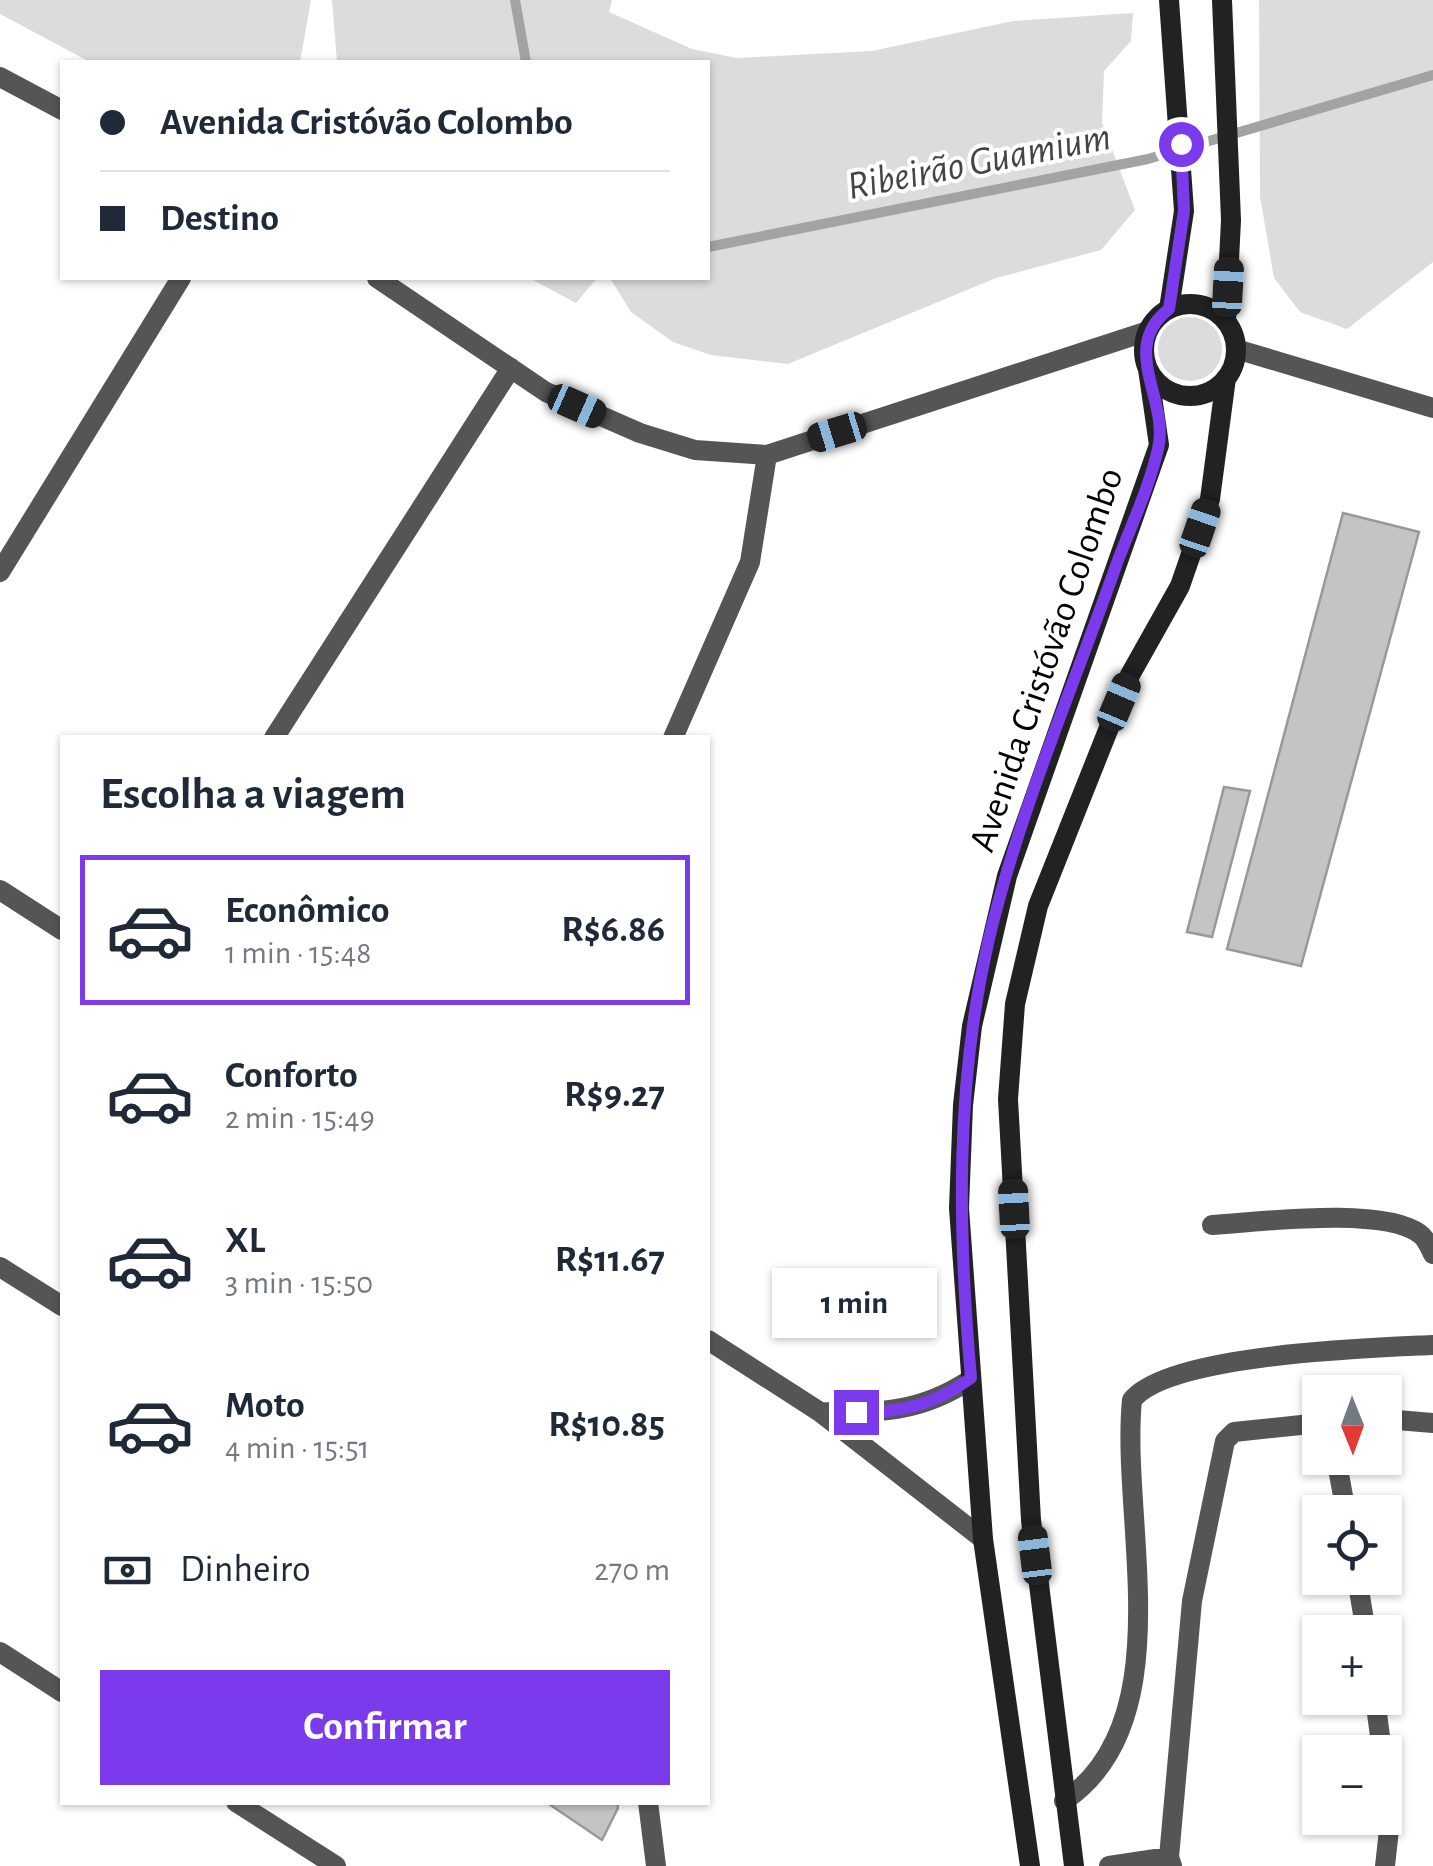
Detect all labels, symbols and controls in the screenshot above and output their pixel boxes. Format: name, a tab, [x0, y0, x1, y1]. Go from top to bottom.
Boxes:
text: Avenida Cristóvão Colombo	[160, 104, 573, 142]
water label: Ribeirão Guamium	[844, 117, 1114, 207]
route start	[1159, 122, 1204, 167]
text: Destino	[160, 200, 279, 238]
car	[1211, 256, 1245, 318]
car	[543, 380, 611, 432]
car	[804, 409, 870, 455]
street label: Avenida Cristóvão Colombo	[963, 463, 1131, 857]
car	[1176, 495, 1224, 561]
car	[1093, 669, 1145, 735]
text: Escolha a viagem	[100, 772, 406, 817]
icon: car	[105, 885, 195, 975]
text: Econômico	[225, 892, 389, 930]
text: R$6.86	[561, 911, 665, 949]
text: 1 min · 15:48	[225, 937, 371, 969]
icon: car	[105, 1050, 195, 1140]
text: Conforto	[225, 1057, 358, 1095]
text: R$9.27	[564, 1076, 665, 1114]
text: 2 min · 15:49	[225, 1102, 375, 1134]
car	[997, 1178, 1031, 1240]
icon: car	[105, 1215, 195, 1305]
text: XL	[225, 1222, 265, 1260]
text: R$11.67	[555, 1241, 665, 1279]
text: 3 min · 15:50	[225, 1267, 373, 1299]
callout: 1 min	[774, 1267, 938, 1337]
text: 1 min	[821, 1287, 888, 1319]
north arrow	[1302, 1375, 1402, 1475]
map controls	[1302, 1375, 1402, 1835]
icon: car	[105, 1380, 195, 1470]
text: Moto	[225, 1387, 305, 1425]
route end	[834, 1390, 879, 1435]
text: R$10.85	[548, 1406, 665, 1444]
text: 4 min · 15:51	[225, 1432, 370, 1464]
button: locate	[1302, 1495, 1402, 1595]
car	[1016, 1523, 1054, 1587]
icon: cash	[100, 1543, 155, 1598]
text: Dinheiro	[180, 1551, 311, 1589]
text: 270 m	[594, 1554, 670, 1586]
button: +	[1302, 1615, 1402, 1715]
button: Confirmar	[100, 1670, 670, 1785]
button: −	[1302, 1735, 1402, 1835]

